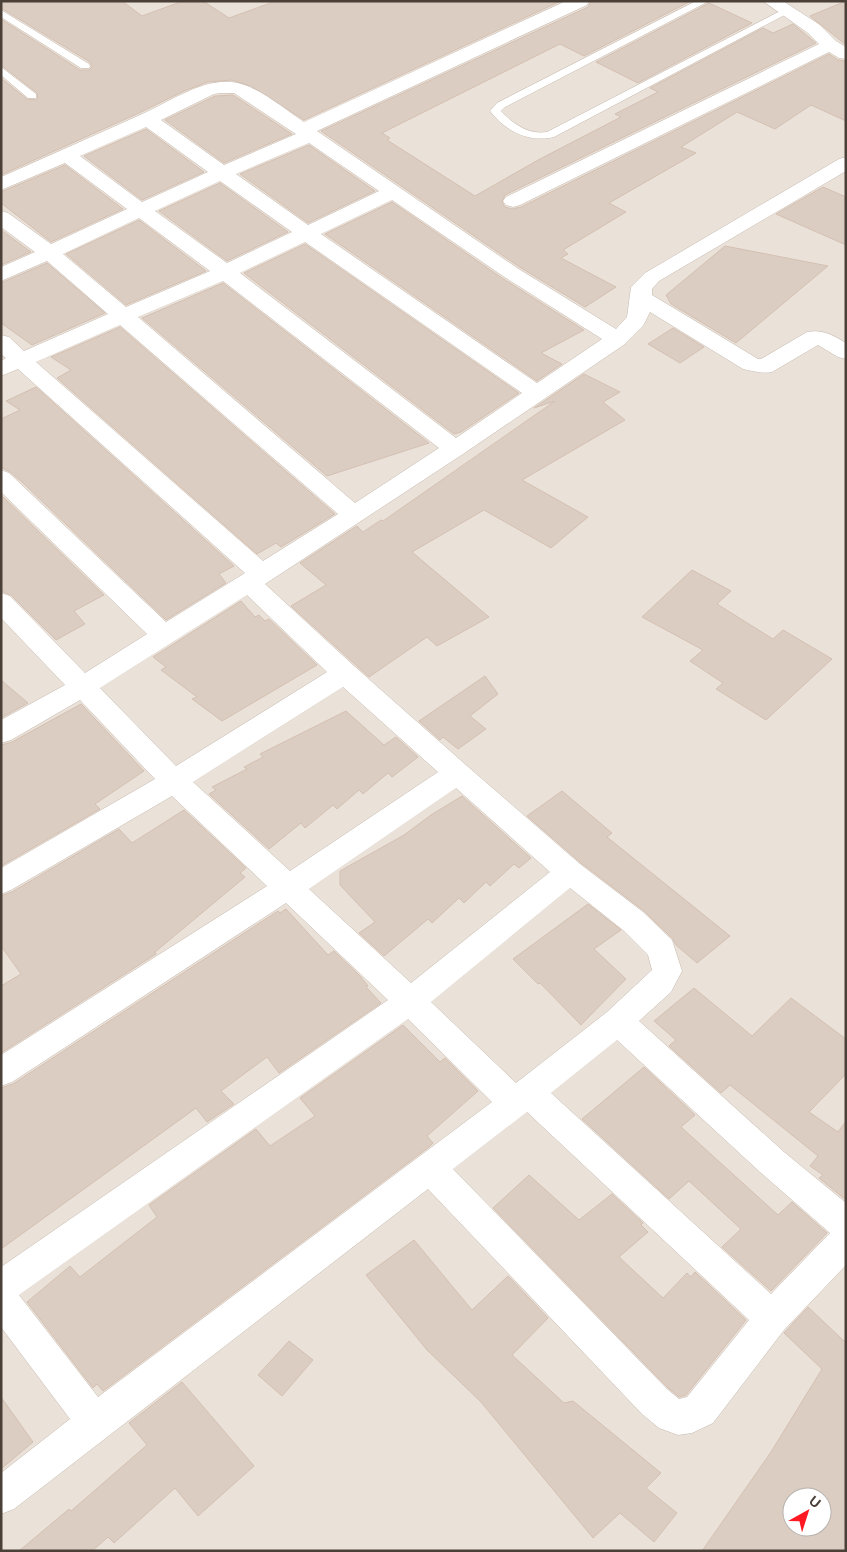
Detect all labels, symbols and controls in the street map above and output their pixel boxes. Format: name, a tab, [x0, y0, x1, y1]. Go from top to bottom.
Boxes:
north arrow	[782, 1487, 832, 1537]
text: U	[806, 1492, 824, 1511]

